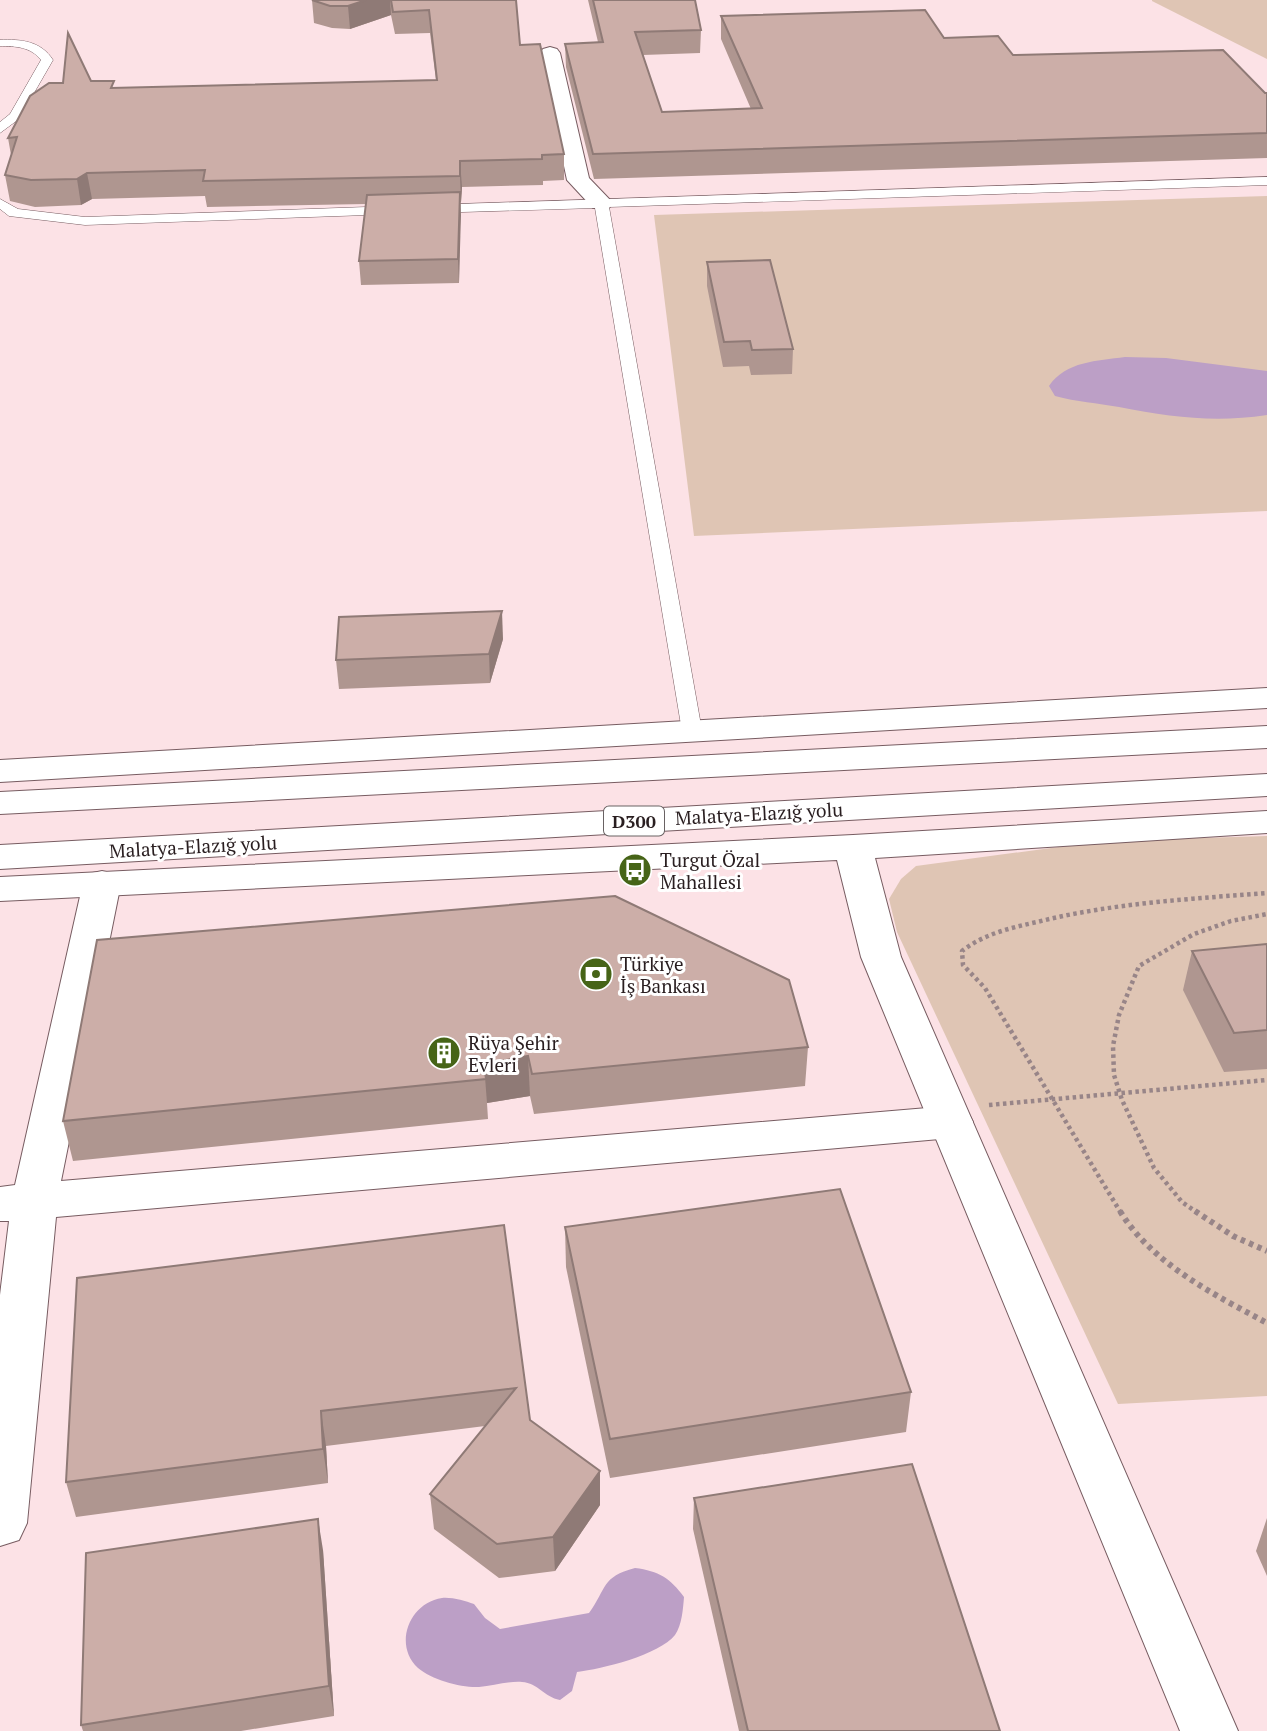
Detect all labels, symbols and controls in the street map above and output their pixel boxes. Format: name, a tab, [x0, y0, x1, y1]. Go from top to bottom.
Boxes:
street label: Malatya-Elazığ yolu	[674, 796, 844, 830]
road number: D300	[604, 806, 664, 836]
street label: Malatya-Elazığ yolu	[108, 829, 278, 863]
place label: Turgut Özal Mahallesi	[660, 847, 760, 894]
bus stop icon: Turgut Özal Mahallesi	[616, 851, 654, 889]
place label: Türkiye İş Bankası	[620, 951, 706, 998]
bank icon: Türkiye İş Bankası	[577, 955, 615, 993]
place label: Rüya Şehir Evleri	[468, 1030, 559, 1077]
building icon: Rüya Şehir Evleri	[425, 1034, 463, 1072]

